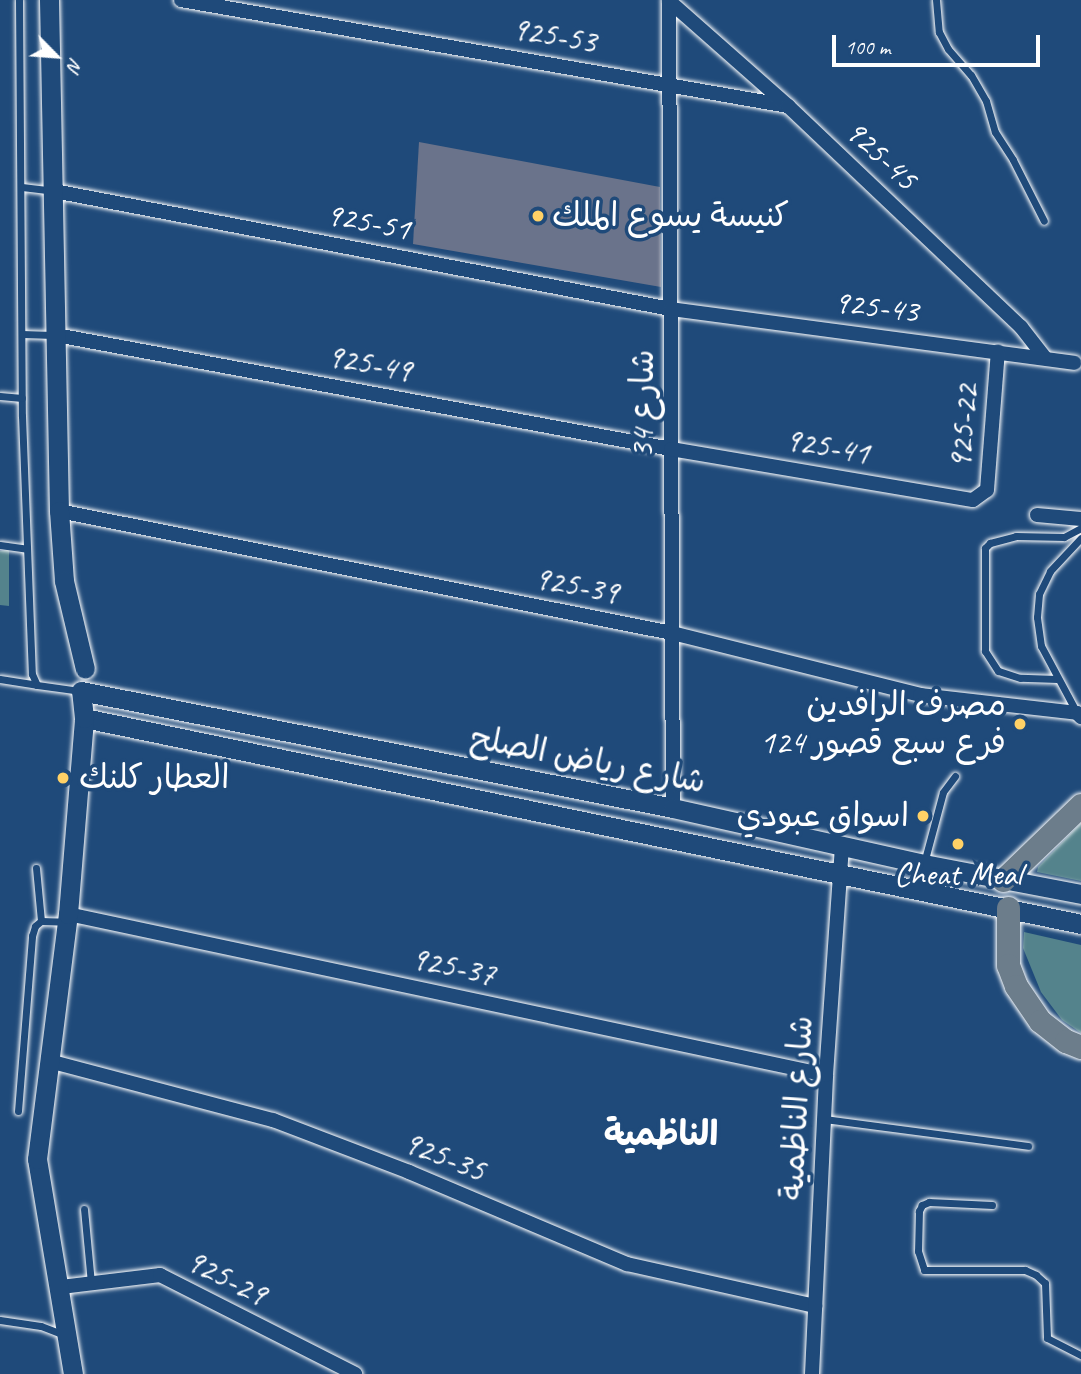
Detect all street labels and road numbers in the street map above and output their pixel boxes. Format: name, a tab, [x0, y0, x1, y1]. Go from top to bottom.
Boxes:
street label: 925-53	[509, 9, 599, 63]
street label: 925-45	[836, 112, 926, 198]
street label: 925-51	[322, 194, 414, 250]
street label: 925-43	[831, 282, 921, 332]
street label: 925-49	[323, 336, 415, 392]
street label: شارع 34	[623, 349, 663, 459]
street label: 925-22	[941, 383, 987, 471]
street label: 925-41	[782, 420, 872, 474]
street label: 925-39	[530, 558, 622, 614]
street label: شارع رياض الصلح	[467, 718, 709, 802]
street label: 925-37	[407, 939, 499, 995]
street label: شارع الناظمية	[772, 1015, 822, 1201]
street label: 925-35	[397, 1123, 491, 1191]
street label: 925-29	[179, 1241, 273, 1315]

